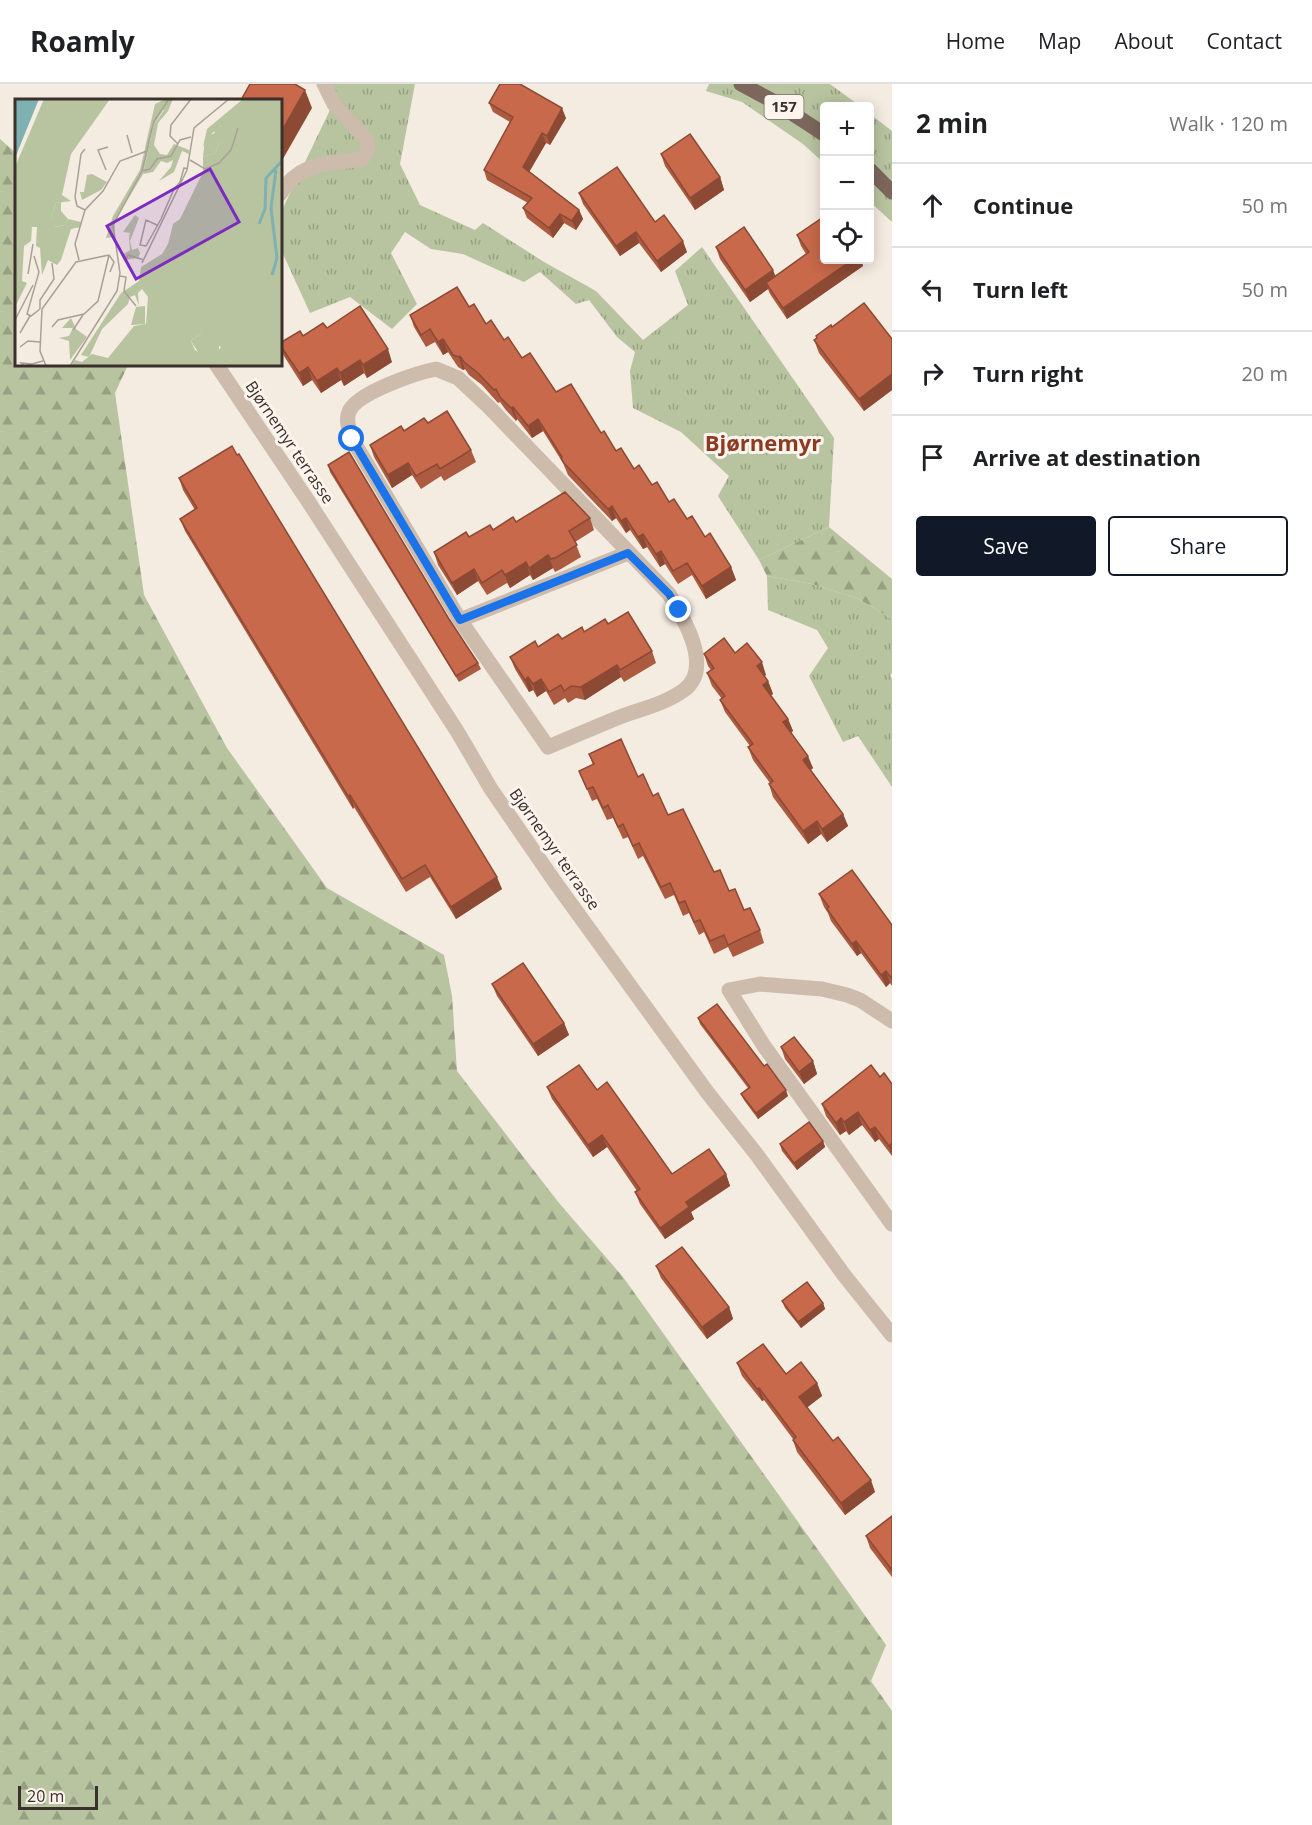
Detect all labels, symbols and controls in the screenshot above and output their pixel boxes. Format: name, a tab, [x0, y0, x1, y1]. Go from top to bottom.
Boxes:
text: Roamly	[30, 22, 135, 60]
text: Home	[946, 27, 1005, 55]
text: Map	[1038, 27, 1081, 55]
text: About	[1114, 27, 1174, 55]
text: Contact	[1207, 27, 1282, 55]
road number: 157	[764, 95, 804, 119]
inset map	[15, 99, 282, 366]
map controls	[820, 102, 874, 264]
button: +	[820, 102, 874, 156]
text: 2 min	[916, 105, 988, 141]
text: Walk · 120 m	[1169, 110, 1288, 137]
button: −	[820, 156, 874, 210]
icon: ahead	[916, 189, 949, 222]
text: Continue	[973, 190, 1073, 220]
text: 50 m	[1241, 192, 1288, 219]
button: locate	[820, 210, 874, 264]
icon: left	[916, 273, 949, 306]
text: Turn left	[973, 274, 1068, 304]
text: 50 m	[1241, 276, 1288, 303]
icon: right	[916, 357, 949, 390]
text: Turn right	[973, 358, 1084, 388]
text: 20 m	[1241, 360, 1288, 387]
street label: Bjørnemyr terrasse	[241, 376, 339, 508]
route start	[338, 425, 364, 451]
district label: Bjørnemyr	[705, 427, 821, 457]
icon: arrive	[916, 441, 949, 474]
text: Arrive at destination	[973, 442, 1201, 472]
button: Save	[916, 516, 1096, 576]
button: Share	[1108, 516, 1288, 576]
route end	[665, 596, 691, 622]
street label: Bjørnemyr terrasse	[505, 784, 605, 914]
scale bar	[18, 1783, 98, 1810]
text: 20 m	[27, 1785, 64, 1807]

